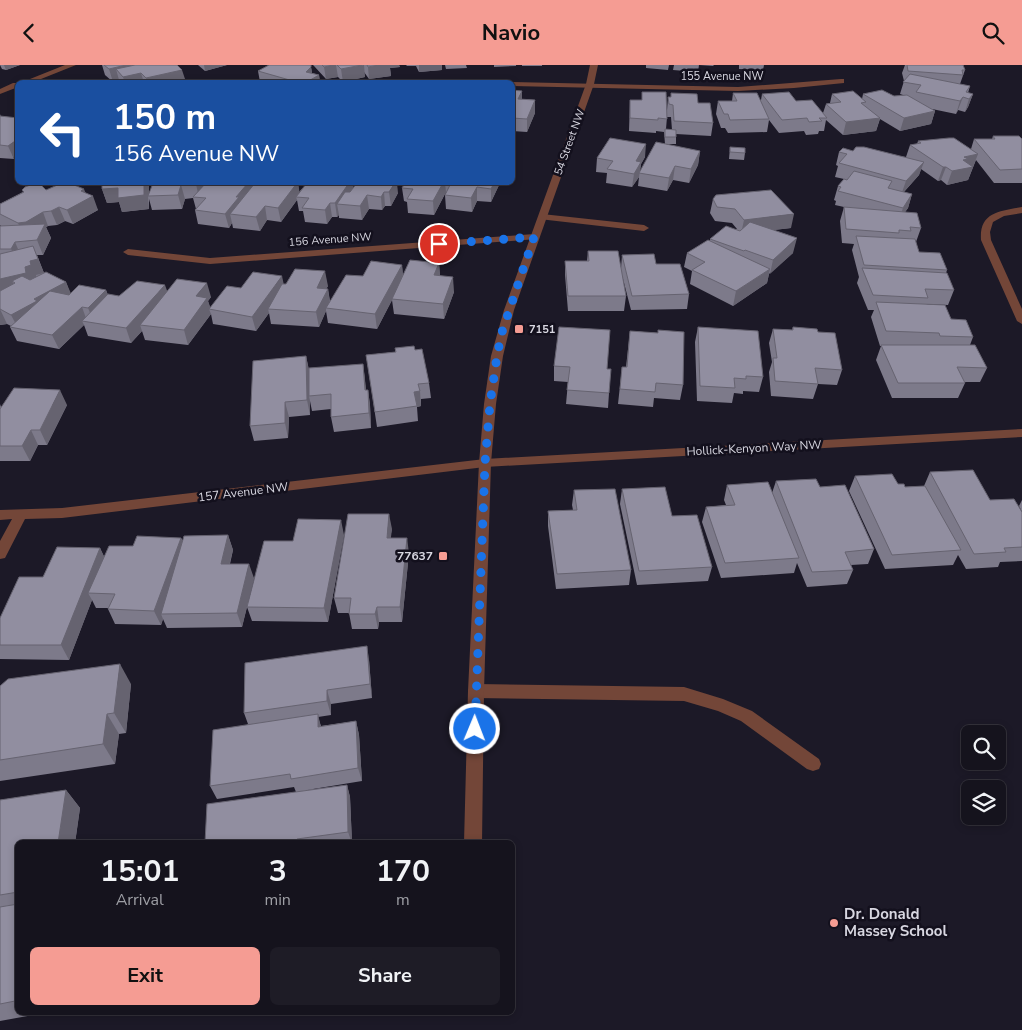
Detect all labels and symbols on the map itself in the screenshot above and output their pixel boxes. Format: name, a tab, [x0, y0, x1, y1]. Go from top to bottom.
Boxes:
street label: 155 Avenue NW	[680, 69, 764, 84]
street label: 54 Street NW	[551, 107, 588, 177]
pin	[418, 223, 460, 265]
street label: 156 Avenue NW	[288, 229, 372, 250]
place label: 7151	[529, 322, 555, 337]
marker: 7151	[513, 323, 525, 335]
street label: Hollick-Kenyon Way NW	[686, 436, 822, 460]
street label: 157 Avenue NW	[197, 479, 289, 505]
place label: 77637	[397, 548, 433, 564]
marker: 77637	[437, 550, 449, 562]
position arrow	[448, 702, 500, 754]
place label: Dr. Donald Massey School	[844, 904, 947, 941]
marker: Dr. Donald Massey School	[828, 917, 840, 929]

